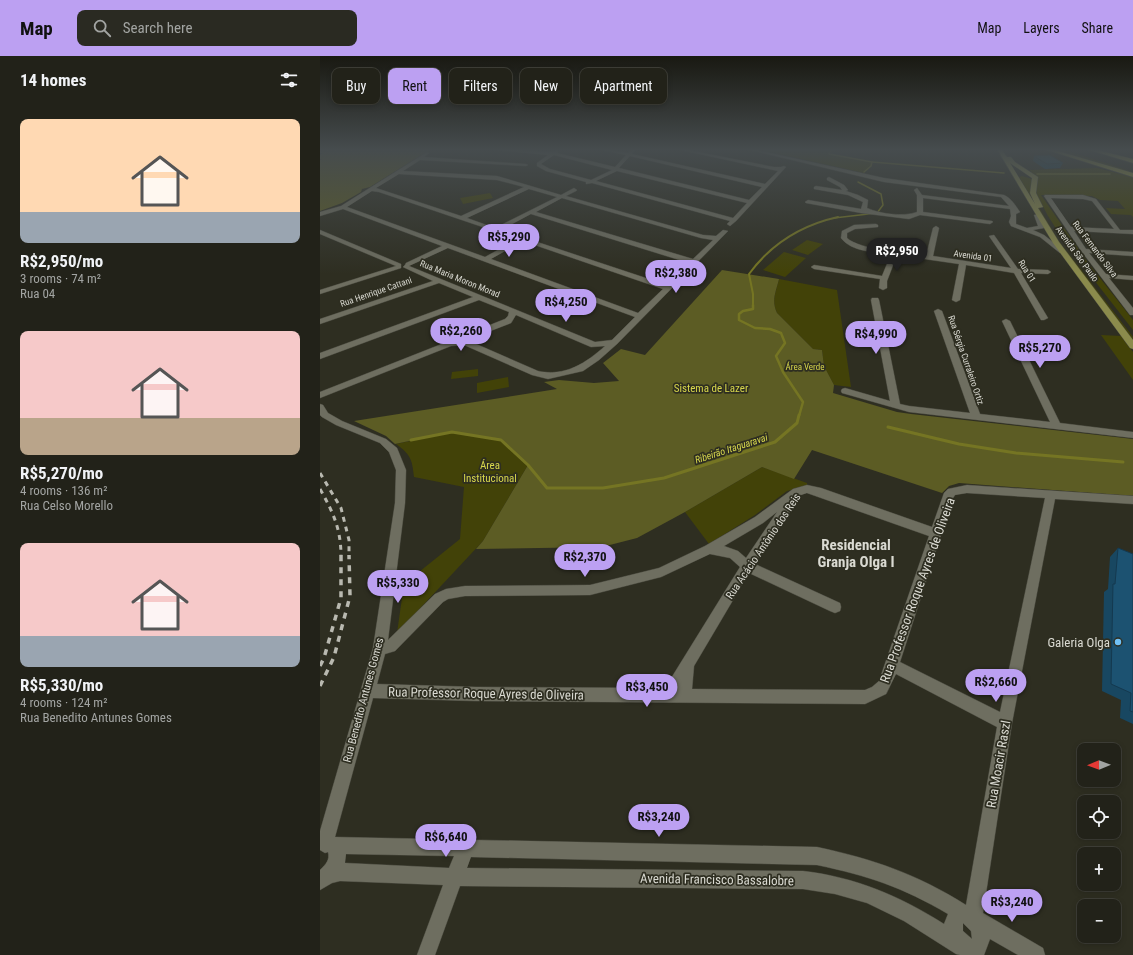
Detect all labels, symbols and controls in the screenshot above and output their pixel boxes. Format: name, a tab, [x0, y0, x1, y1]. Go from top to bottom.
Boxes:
search box	[77, 10, 357, 46]
text: Map	[20, 17, 53, 40]
icon: search	[91, 17, 113, 39]
text: Search here	[123, 19, 193, 37]
text: Map	[977, 20, 1001, 36]
text: Layers	[1023, 20, 1060, 36]
text: Share	[1082, 20, 1113, 36]
chip: Buy	[332, 68, 380, 104]
chip: Rent	[388, 68, 441, 104]
chip: Filters	[449, 68, 512, 104]
chip: New	[520, 68, 572, 104]
chip: Apartment	[580, 68, 667, 104]
icon: filters	[278, 69, 300, 91]
text: 14 homes	[20, 70, 86, 90]
icon: home	[124, 145, 196, 217]
street label: Rua Fernando Silva	[1071, 219, 1119, 279]
pin: R$5,290	[472, 224, 546, 258]
street label: Avenida São Paulo	[1054, 224, 1101, 284]
text: R$5,290	[487, 229, 531, 244]
pin: R$2,950	[860, 238, 934, 272]
text: R$2,950	[875, 243, 919, 258]
street label: Avenida 01	[953, 248, 993, 264]
text: R$2,950/mo	[20, 251, 103, 271]
street label: Rua Maria Moron Morad	[419, 258, 501, 300]
street label: Rua 01	[1016, 258, 1038, 284]
pin: R$2,380	[639, 260, 713, 294]
text: R$2,380	[654, 265, 698, 280]
text: 3 rooms · 74 m²	[20, 271, 101, 286]
street label: Rua Henrique Cattani	[339, 275, 413, 309]
text: Rua 04	[20, 286, 55, 301]
pin: R$4,250	[529, 289, 603, 323]
text: R$4,250	[544, 294, 588, 309]
street label: Rua Sérgia Curraleiro Ortiz	[946, 314, 986, 406]
pin: R$2,260	[424, 318, 498, 352]
pin: R$4,990	[839, 321, 913, 355]
text: R$2,260	[439, 323, 483, 338]
text: R$4,990	[854, 326, 898, 341]
pin: R$5,270	[1003, 335, 1077, 369]
text: R$5,270	[1018, 340, 1062, 355]
icon: home	[124, 357, 196, 429]
park label: Área Verde	[786, 361, 824, 372]
park label: Sistema de Lazer	[674, 382, 749, 395]
water label: Ribeirão Itaguaravai	[693, 431, 770, 465]
park label: Área Institucional	[463, 459, 517, 485]
text: R$5,270/mo	[20, 463, 103, 483]
text: 4 rooms · 136 m²	[20, 483, 107, 498]
street label: Rua Acácio Antônio dos Reis	[723, 491, 804, 602]
street label: Rua Professor Roque Ayres de Oliveira	[877, 496, 958, 685]
text: Rua Celso Morello	[20, 498, 113, 513]
district label: Residencial Granja Olga I	[817, 536, 895, 571]
pin: R$2,370	[548, 544, 622, 578]
text: R$2,370	[563, 549, 607, 564]
icon: home	[124, 569, 196, 641]
pin: R$5,330	[361, 570, 435, 604]
text: R$5,330	[376, 575, 420, 590]
place label: Galeria Olga	[1047, 635, 1110, 650]
street label: Rua Benedito Antunes Gomes	[341, 636, 386, 764]
marker: Galeria Olga	[1113, 637, 1123, 647]
pin: R$2,660	[959, 669, 1033, 703]
pin: R$3,450	[610, 674, 684, 708]
text: R$2,660	[974, 674, 1018, 689]
text: R$5,330/mo	[20, 675, 103, 695]
text: R$3,450	[625, 679, 669, 694]
street label: Rua Professor Roque Ayres de Oliveira	[388, 684, 584, 703]
text: 4 rooms · 124 m²	[20, 695, 107, 710]
text: Rua Benedito Antunes Gomes	[20, 710, 172, 725]
street label: Rua Moacir Raszl	[983, 719, 1014, 809]
north arrow	[1077, 743, 1121, 787]
map controls	[1077, 743, 1121, 943]
button: locate	[1077, 795, 1121, 839]
pin: R$3,240	[622, 804, 696, 838]
text: R$3,240	[637, 809, 681, 824]
pin: R$6,640	[409, 824, 483, 858]
text: R$6,640	[424, 829, 468, 844]
button: +	[1077, 847, 1121, 891]
street label: Avenida Francisco Bassalobre	[640, 871, 794, 888]
pin: R$3,240	[975, 889, 1049, 923]
text: R$3,240	[990, 894, 1034, 909]
button: −	[1077, 899, 1121, 943]

